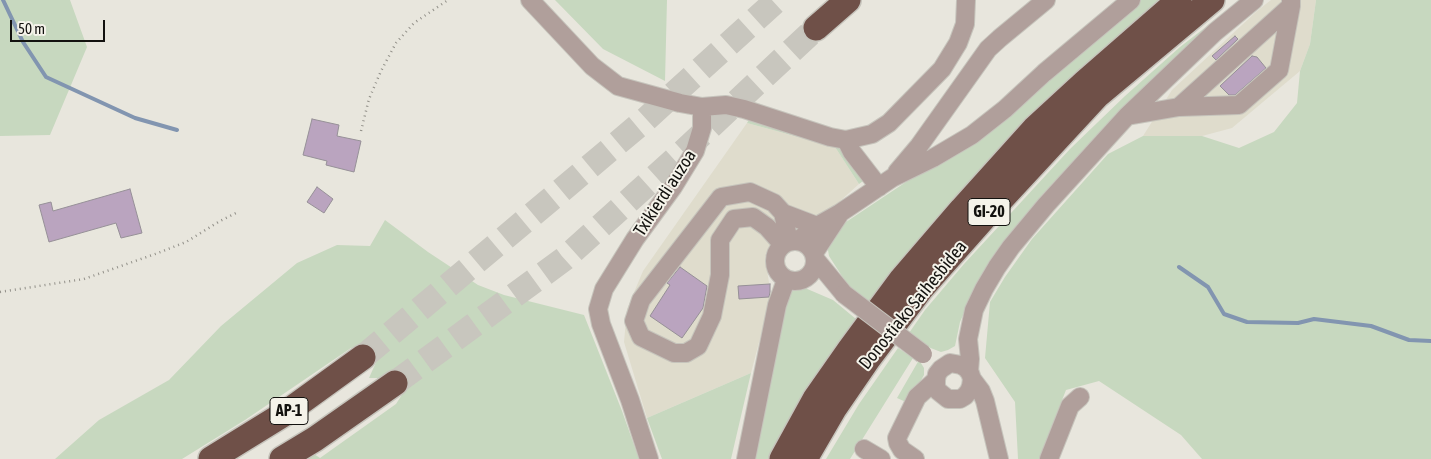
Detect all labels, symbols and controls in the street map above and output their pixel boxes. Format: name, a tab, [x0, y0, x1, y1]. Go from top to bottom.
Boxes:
scale bar	[12, 10, 108, 42]
text: 50 m	[18, 20, 45, 37]
street label: Txikierdi auzoa	[629, 146, 701, 240]
road number: GI-20	[968, 198, 1010, 226]
street label: Donostiako Saihesbidea	[854, 236, 972, 374]
road number: AP-1	[270, 398, 308, 424]

